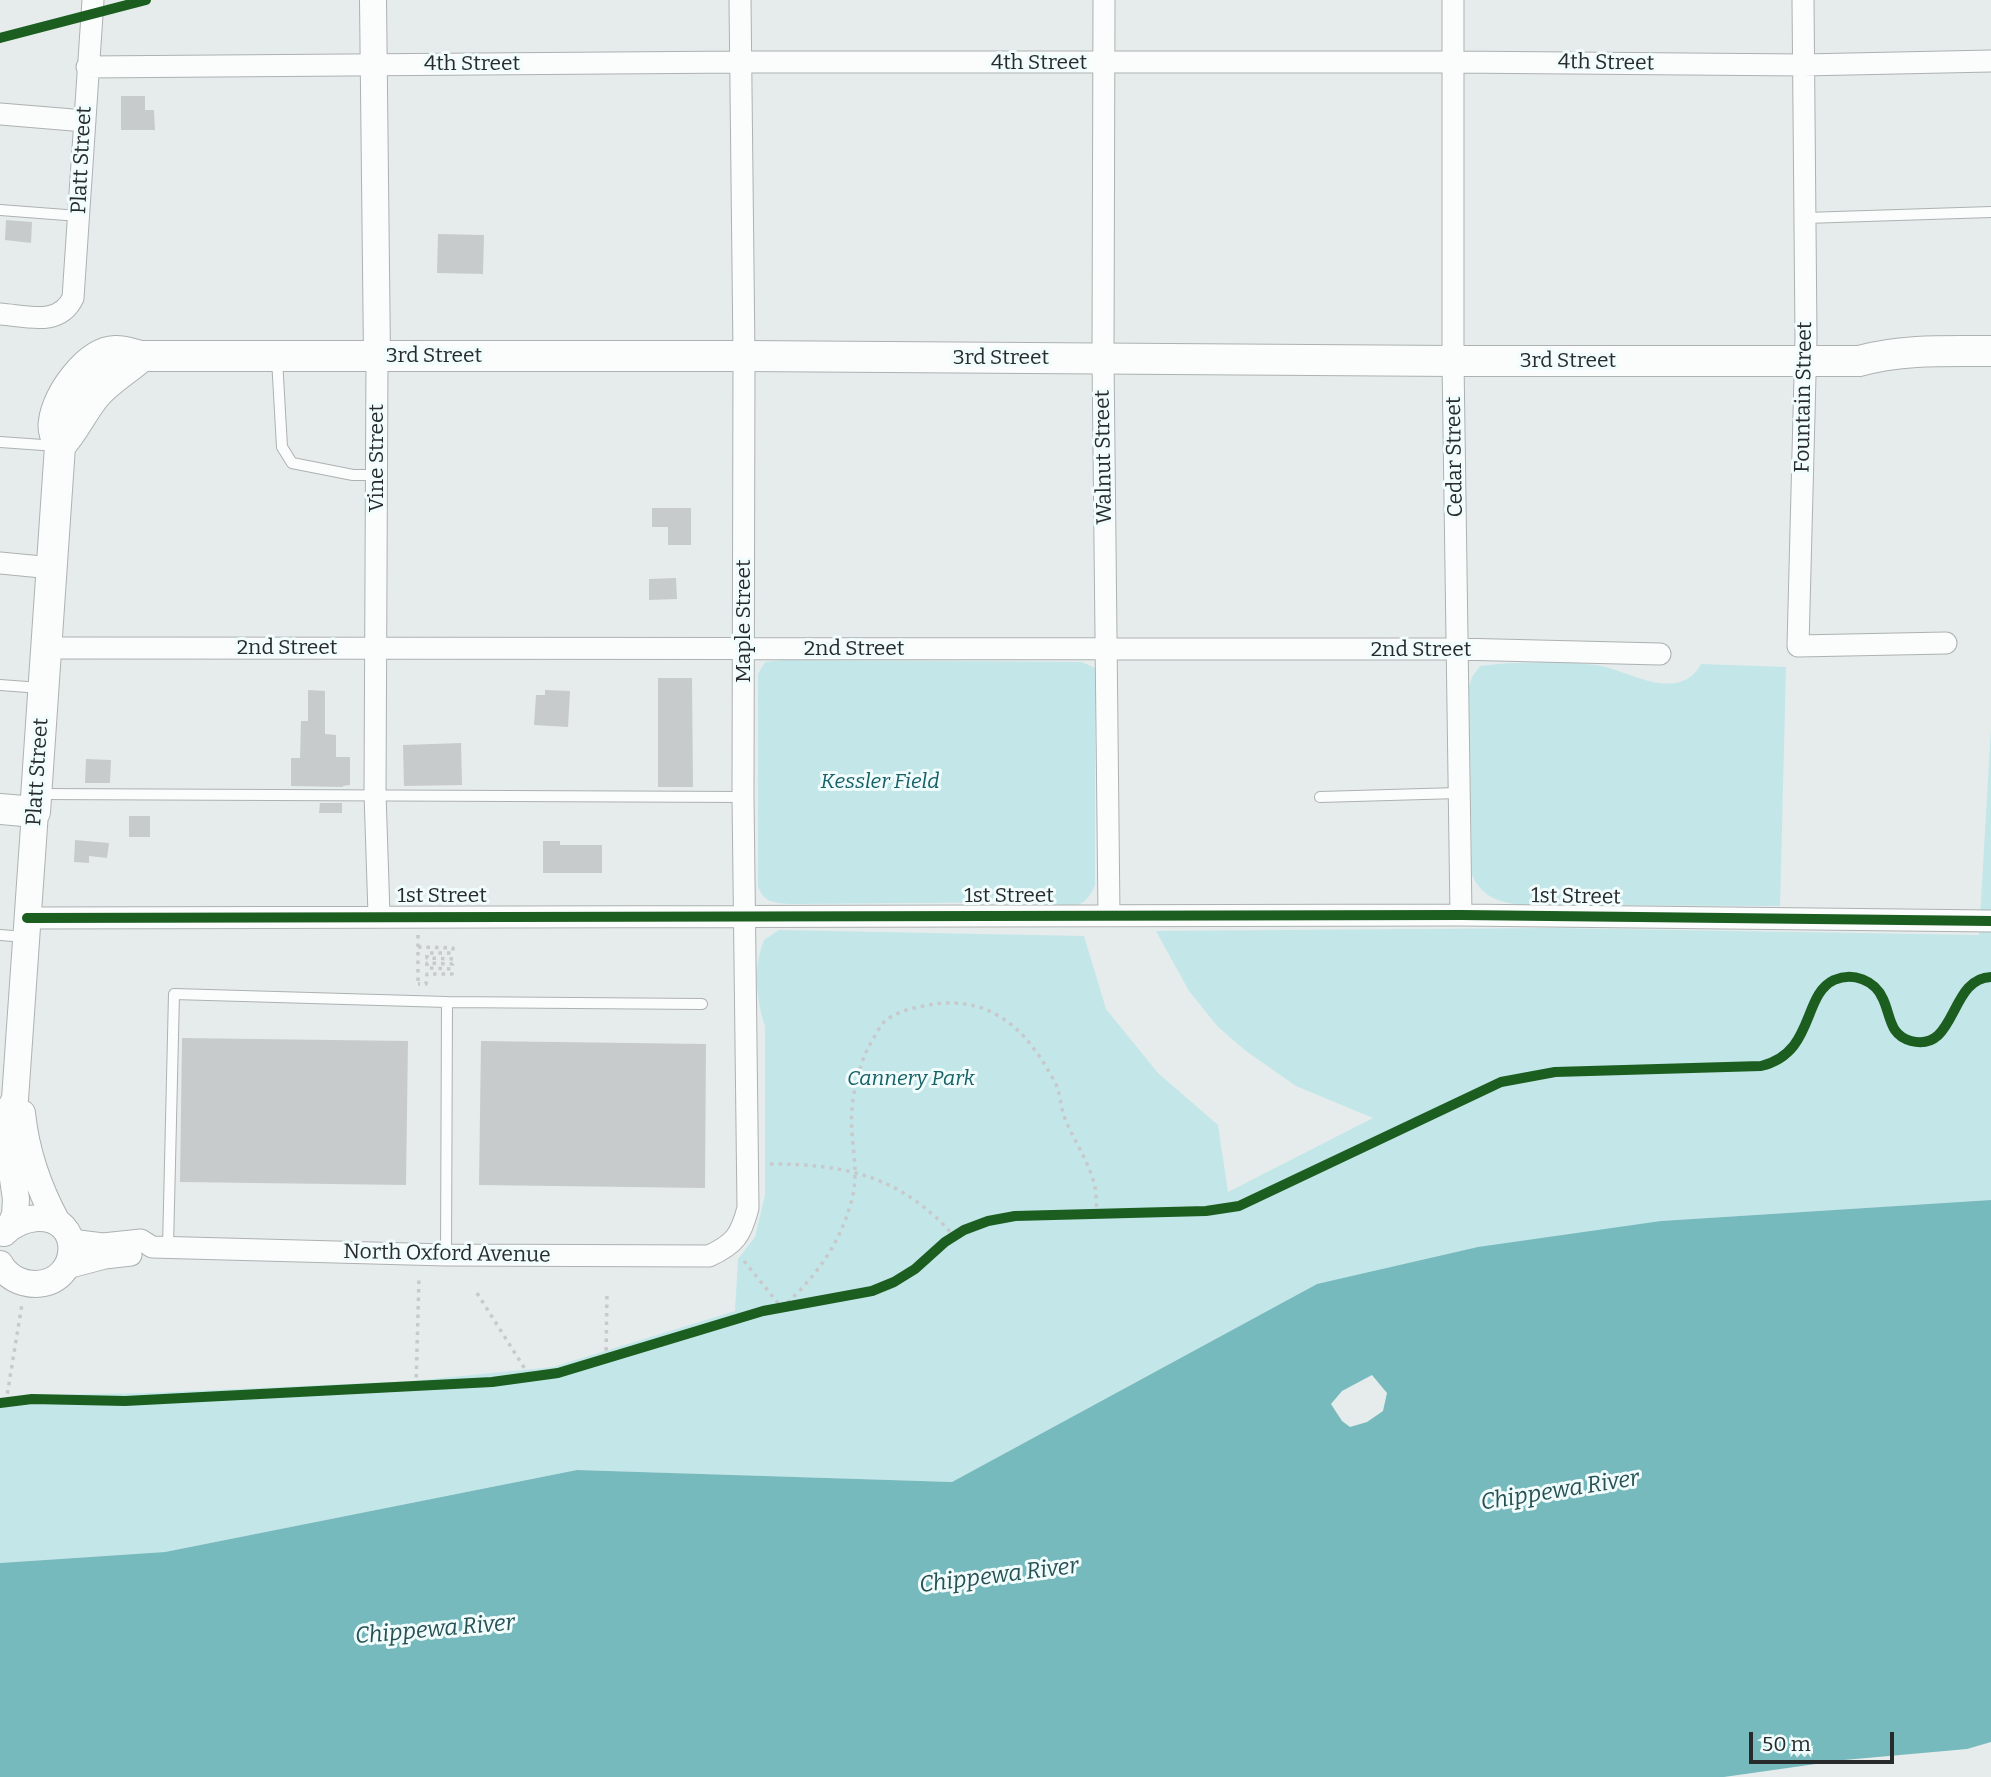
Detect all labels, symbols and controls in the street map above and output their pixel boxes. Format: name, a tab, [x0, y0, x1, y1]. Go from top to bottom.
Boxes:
street label: 4th Street	[991, 50, 1087, 76]
street label: 4th Street	[1558, 50, 1654, 76]
street label: 4th Street	[424, 51, 520, 77]
street label: Platt Street	[67, 105, 97, 215]
street label: Fountain Street	[1790, 321, 1818, 473]
street label: 3rd Street	[386, 343, 482, 369]
street label: 3rd Street	[953, 345, 1049, 371]
street label: 3rd Street	[1520, 348, 1616, 374]
street label: Walnut Street	[1090, 389, 1118, 525]
street label: Cedar Street	[1441, 396, 1469, 518]
street label: Vine Street	[364, 404, 390, 512]
street label: Maple Street	[731, 559, 757, 683]
street label: 2nd Street	[237, 635, 337, 661]
street label: 2nd Street	[804, 636, 904, 662]
street label: 2nd Street	[1371, 637, 1471, 663]
street label: Platt Street	[22, 717, 54, 827]
park label: Kessler Field	[820, 769, 940, 795]
street label: 1st Street	[397, 883, 487, 909]
street label: 1st Street	[964, 883, 1054, 909]
street label: 1st Street	[1531, 884, 1621, 910]
park label: Cannery Park	[847, 1066, 975, 1092]
street label: North Oxford Avenue	[343, 1240, 551, 1268]
water label: Chippewa River	[1479, 1465, 1641, 1517]
water label: Chippewa River	[918, 1553, 1080, 1599]
water label: Chippewa River	[354, 1609, 516, 1651]
scale bar	[1753, 1718, 1898, 1762]
text: 50 m	[1762, 1731, 1811, 1757]

